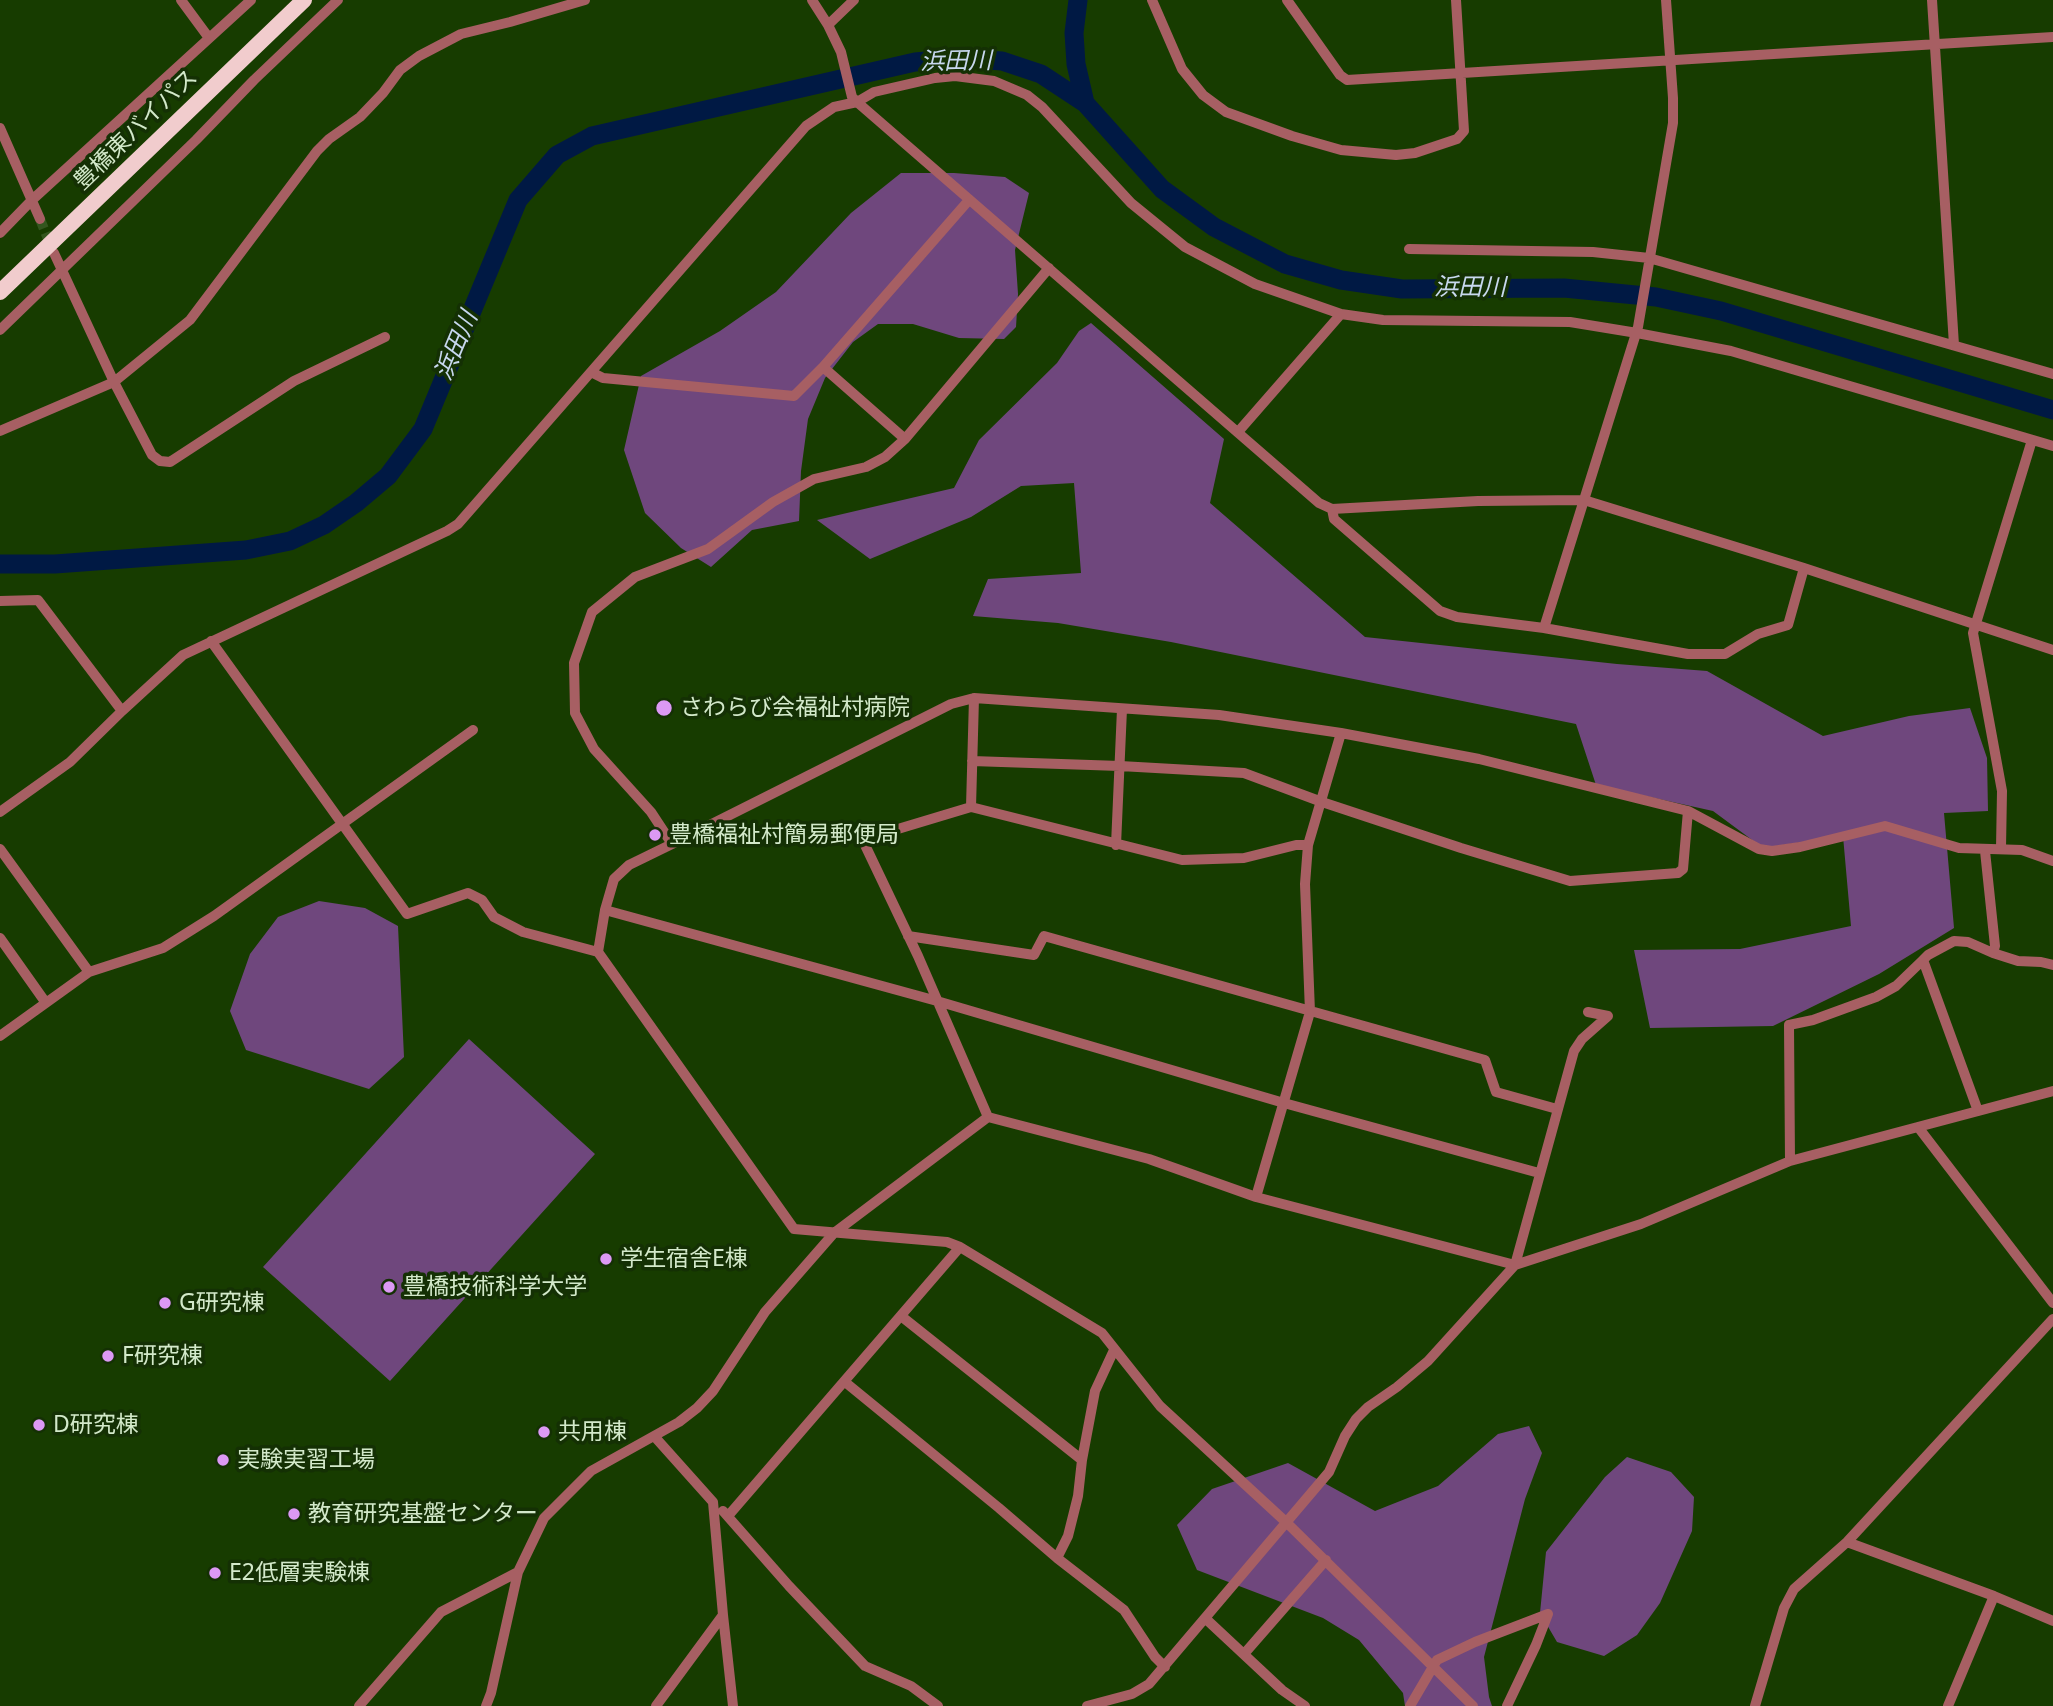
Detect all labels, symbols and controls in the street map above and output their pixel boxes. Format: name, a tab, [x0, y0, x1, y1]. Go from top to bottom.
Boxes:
water label: 浜田川	[920, 47, 992, 77]
street label: 豊橋東バイパス	[69, 64, 203, 196]
water label: 浜田川	[1434, 274, 1506, 302]
water label: 浜田川	[430, 307, 484, 385]
place label: さわらび会福祉村病院	[680, 694, 910, 722]
marker: さわらび会福祉村病院	[654, 698, 674, 718]
place label: 豊橋福祉村簡易郵便局	[669, 821, 899, 849]
marker: 豊橋福祉村簡易郵便局	[647, 827, 663, 843]
place label: 学生宿舎E棟	[620, 1245, 748, 1273]
marker: 学生宿舎E棟	[598, 1251, 614, 1267]
place label: 豊橋技術科学大学	[403, 1273, 587, 1301]
marker: 豊橋技術科学大学	[381, 1279, 397, 1295]
place label: G研究棟	[179, 1289, 265, 1317]
marker: G研究棟	[157, 1295, 173, 1311]
place label: F研究棟	[122, 1342, 203, 1370]
marker: F研究棟	[100, 1348, 116, 1364]
place label: D研究棟	[53, 1411, 139, 1439]
marker: D研究棟	[31, 1417, 47, 1433]
place label: 共用棟	[558, 1418, 627, 1446]
marker: 共用棟	[536, 1424, 552, 1440]
place label: 実験実習工場	[237, 1446, 375, 1474]
marker: 実験実習工場	[215, 1452, 231, 1468]
place label: 教育研究基盤センター	[308, 1500, 538, 1528]
marker: 教育研究基盤センター	[286, 1506, 302, 1522]
place label: E2低層実験棟	[229, 1559, 370, 1587]
marker: E2低層実験棟	[207, 1565, 223, 1581]

